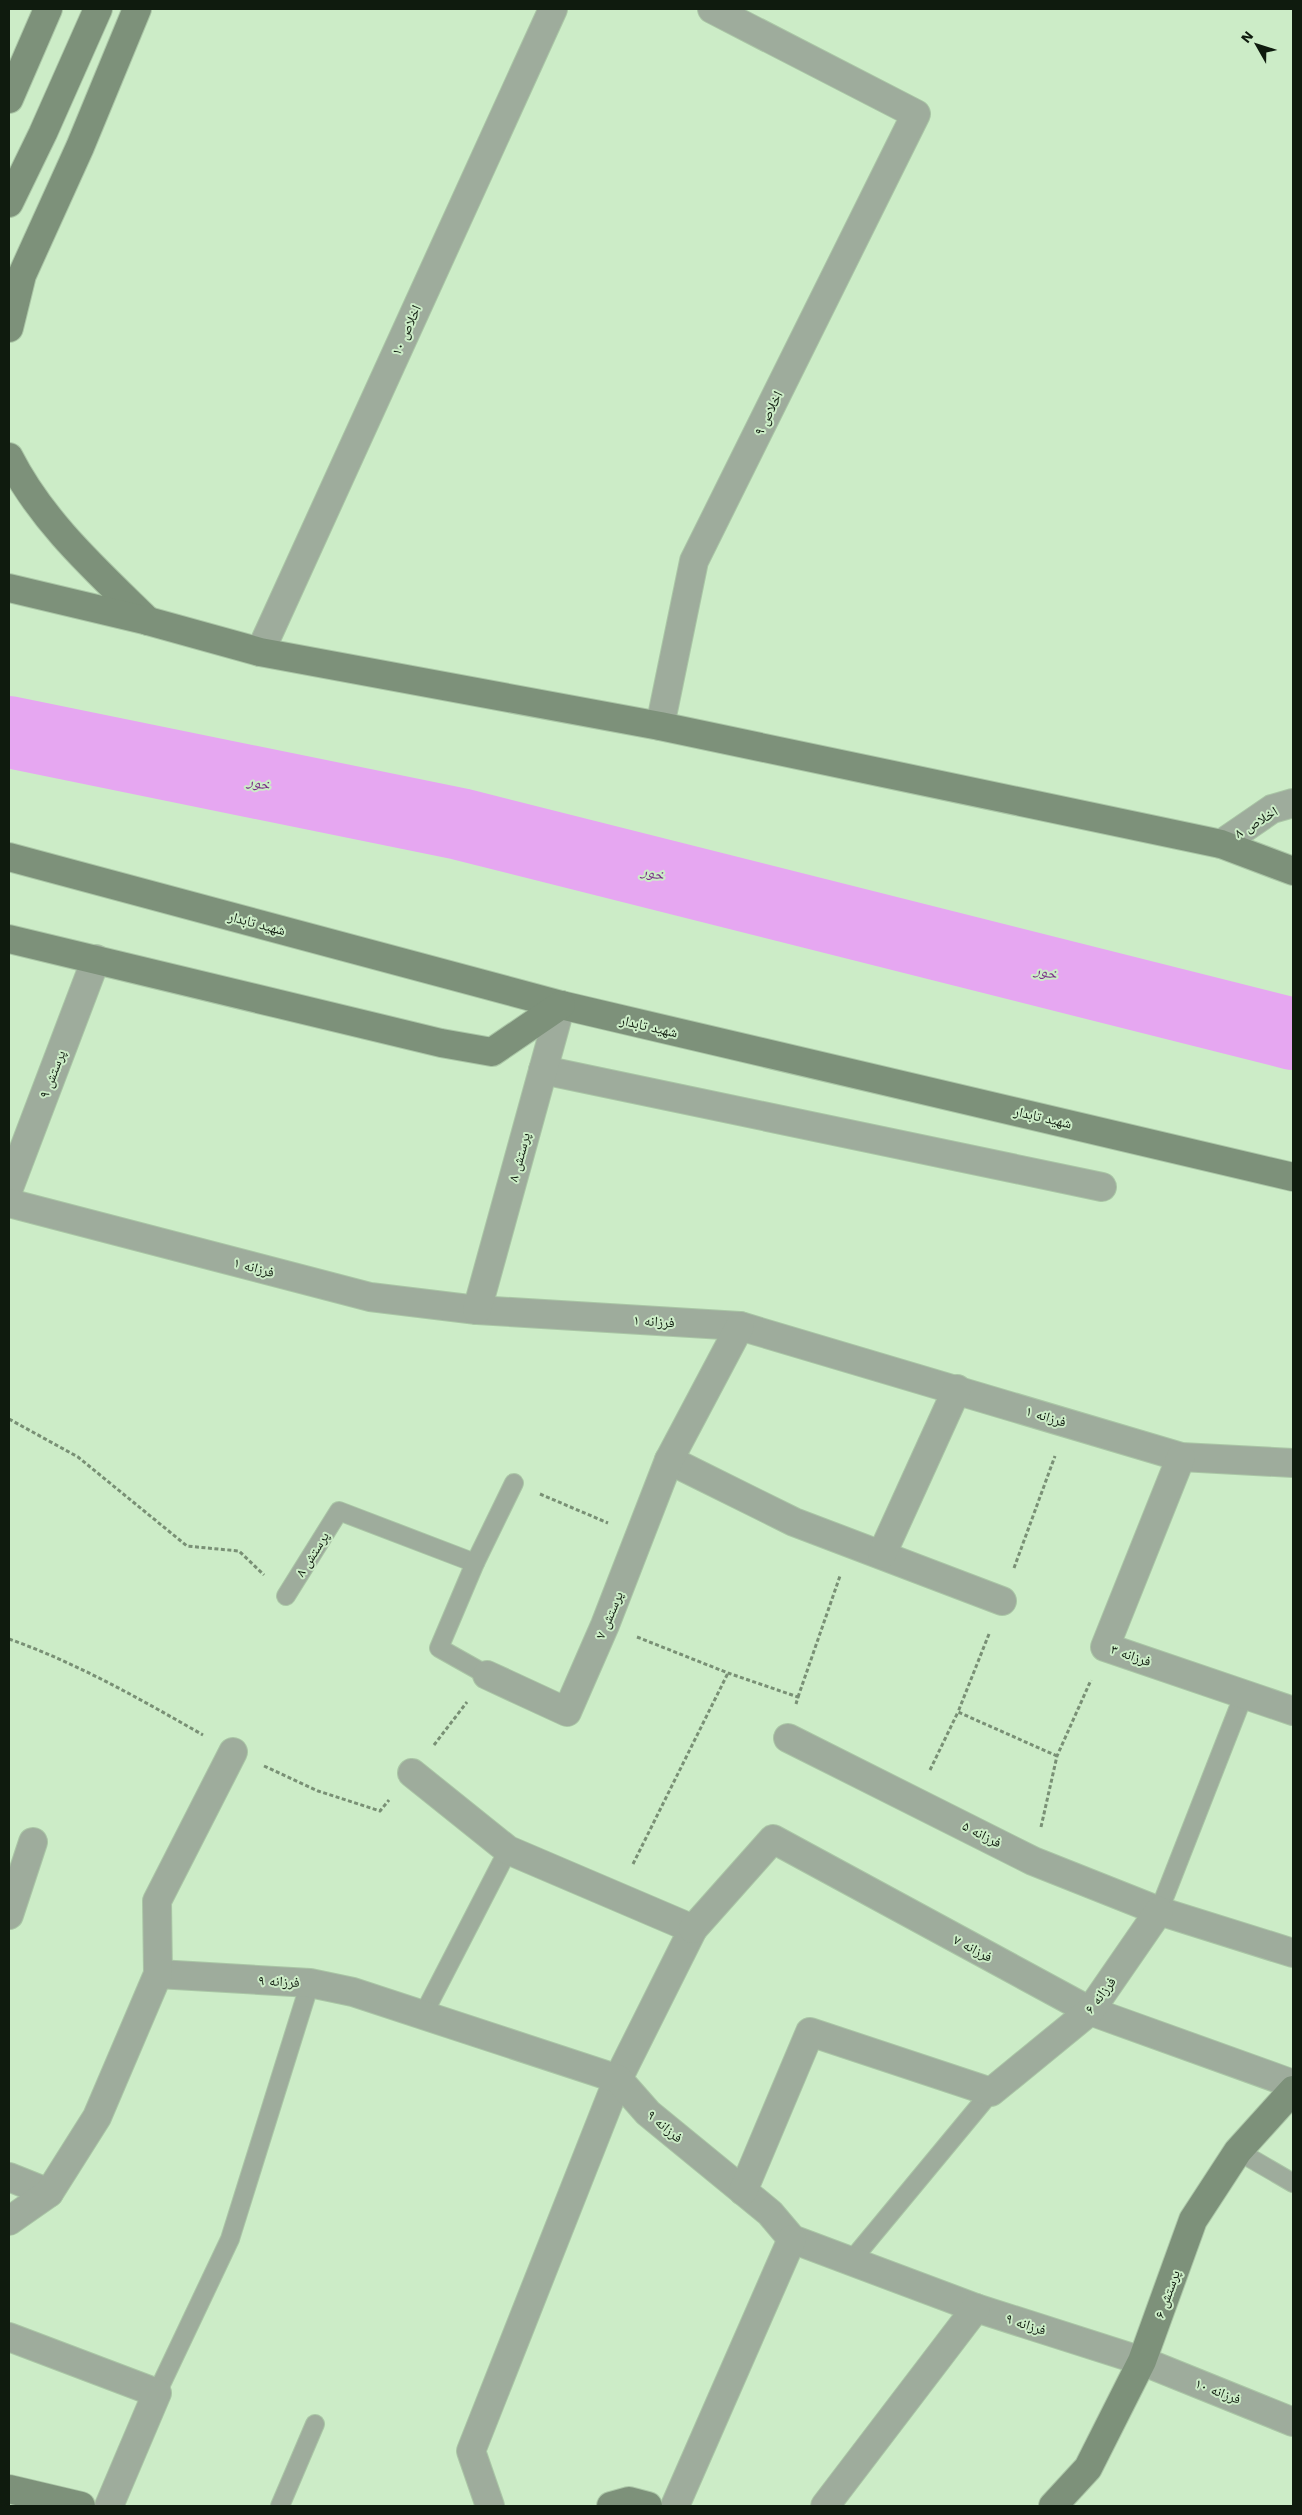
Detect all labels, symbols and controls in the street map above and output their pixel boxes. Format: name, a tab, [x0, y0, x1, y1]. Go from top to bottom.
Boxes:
north arrow	[1232, 20, 1282, 70]
text: N	[1237, 28, 1256, 46]
street label: اخلاص ۱۰	[388, 302, 425, 358]
street label: اخلاص ۹	[750, 388, 786, 438]
water label: خور	[245, 772, 272, 794]
street label: اخلاص ۸	[1232, 803, 1281, 842]
water label: خور	[639, 861, 666, 885]
street label: شهید تابدار	[225, 907, 287, 939]
water label: خور	[1032, 960, 1059, 984]
street label: شهید تابدار	[617, 1011, 679, 1041]
street label: پرستش ۹	[36, 1048, 70, 1101]
street label: شهید تابدار	[1011, 1102, 1073, 1132]
street label: پرستش ۸	[505, 1131, 534, 1184]
street label: فرزانه ۱	[232, 1254, 276, 1281]
street label: فرزانه ۱	[633, 1312, 675, 1331]
street label: فرزانه ۱	[1024, 1402, 1068, 1431]
street label: پرستش ۸	[292, 1528, 333, 1580]
street label: پرستش ۷	[592, 1589, 627, 1642]
street label: فرزانه ۳	[1108, 1641, 1153, 1670]
street label: فرزانه ۵	[959, 1817, 1004, 1851]
street label: فرزانه ۷	[950, 1931, 995, 1966]
street label: فرزانه ۹	[258, 1972, 300, 1991]
street label: فرزانه ۶	[1081, 1974, 1120, 2017]
street label: فرزانه ۹	[643, 2107, 686, 2146]
street label: پرستش ۶	[1151, 2268, 1184, 2321]
street label: فرزانه ۹	[1003, 2310, 1048, 2339]
street label: فرزانه ۱۰	[1192, 2375, 1243, 2408]

